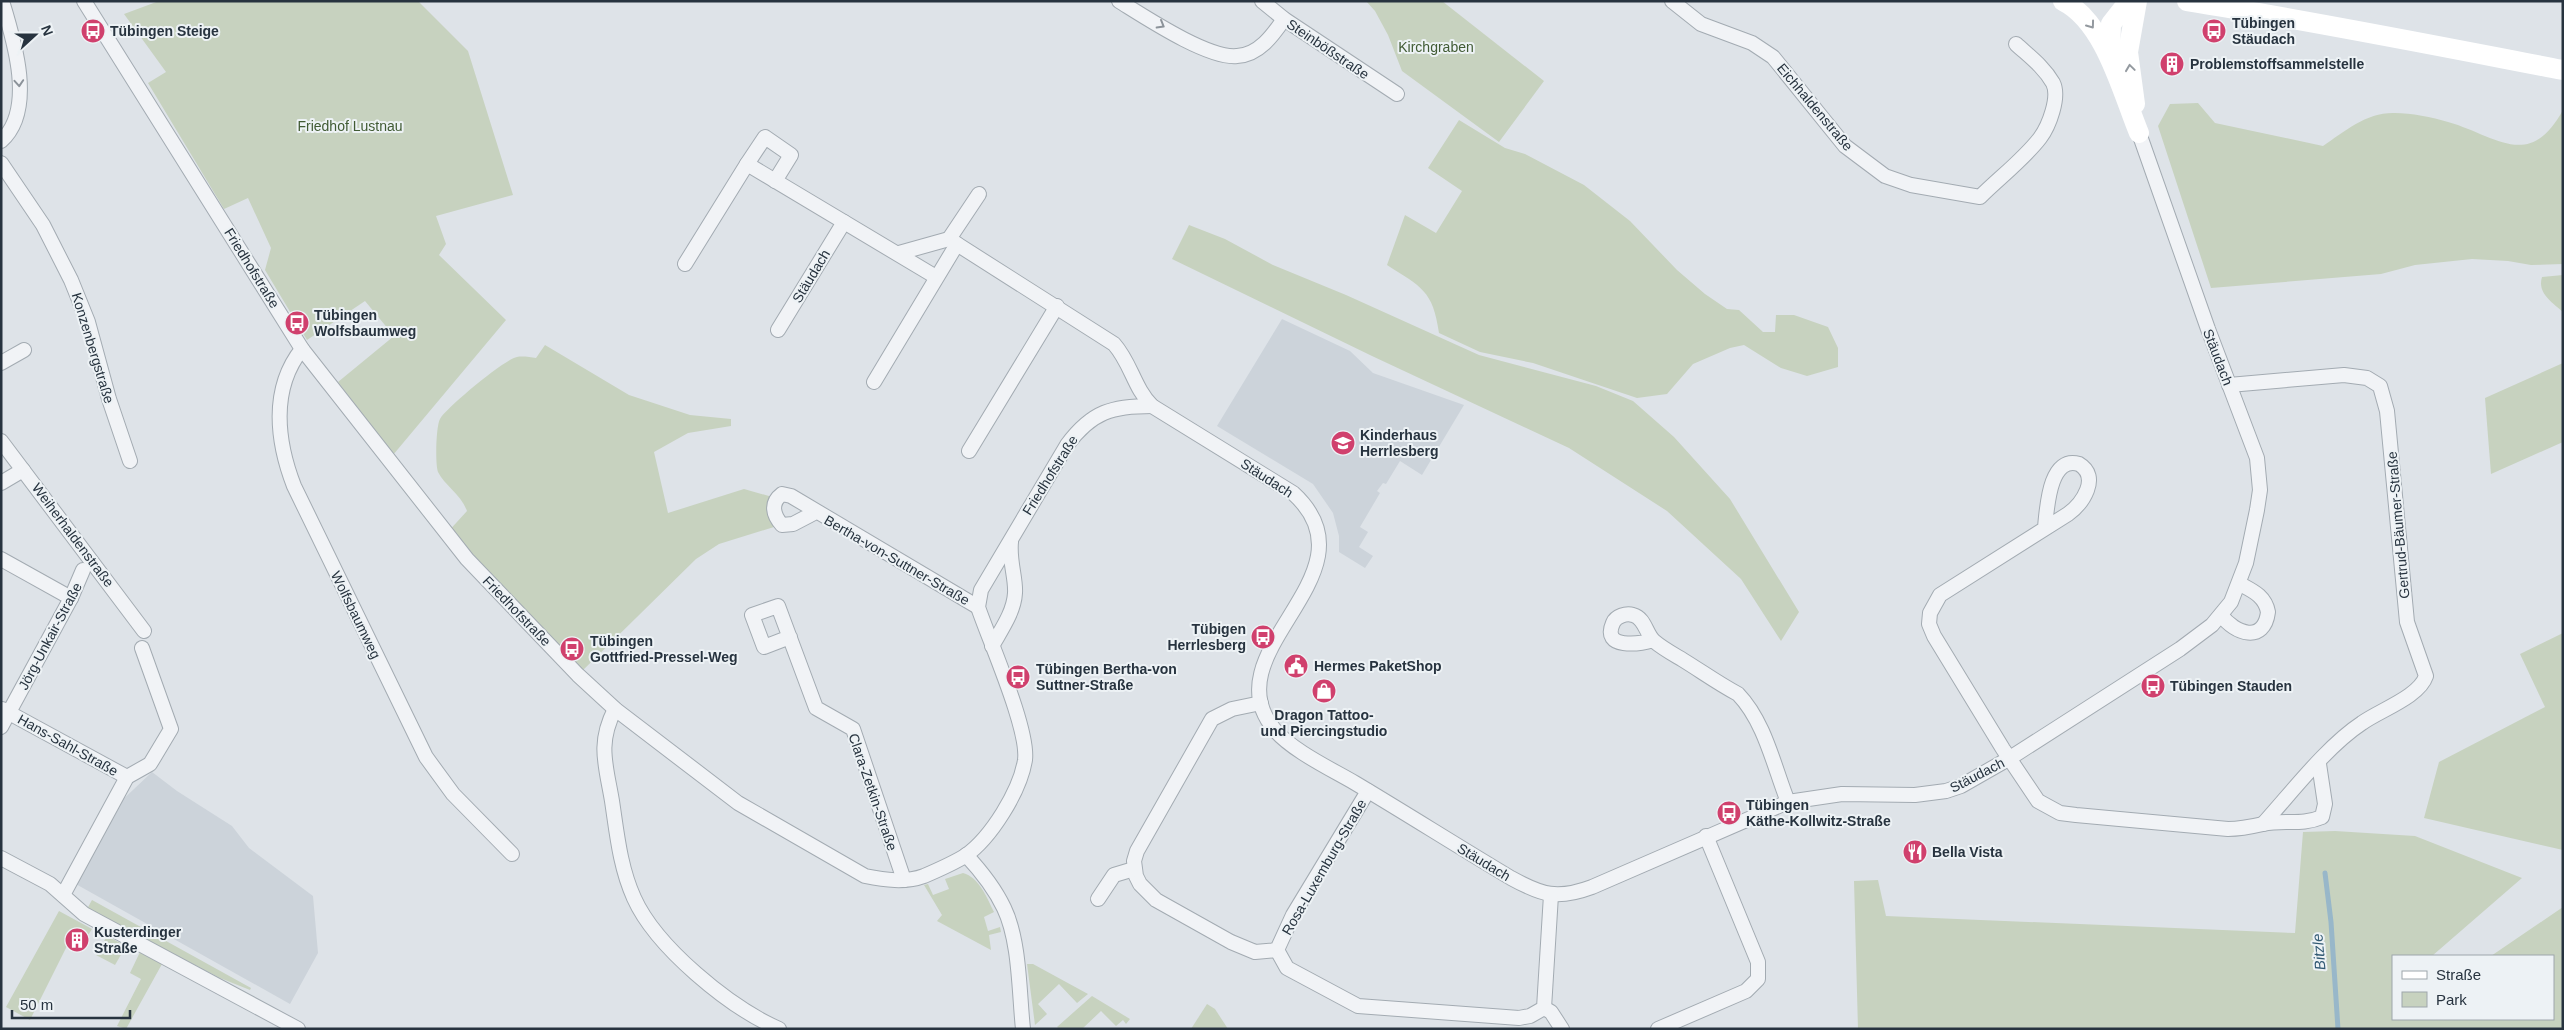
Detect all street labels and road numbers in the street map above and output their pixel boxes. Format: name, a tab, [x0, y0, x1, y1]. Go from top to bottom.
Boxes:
street label: Steinbößstraße	[1284, 16, 1372, 83]
street label: Eichhaldenstraße	[1774, 60, 1856, 154]
street label: Friedhofstraße	[221, 225, 283, 311]
street label: Stäudach	[789, 247, 833, 305]
street label: Konzenbergstraße	[69, 291, 118, 406]
street label: Stäudach	[2200, 327, 2236, 387]
street label: Friedhofstraße	[1019, 432, 1081, 518]
street label: Gertrud-Bäumer-Straße	[2384, 450, 2412, 599]
street label: Stäudach	[1238, 455, 1296, 501]
street label: Weiherhaldenstraße	[29, 480, 117, 590]
street label: Bertha-von-Suttner-Straße	[822, 512, 973, 608]
street label: Wolfsbaumweg	[328, 569, 384, 661]
street label: Friedhofstraße	[480, 573, 555, 649]
street label: Jörg-Unkair-Straße	[15, 580, 85, 692]
street label: Hans-Sahl-Straße	[15, 711, 121, 779]
street label: Clara-Zetkin-Straße	[845, 731, 901, 853]
street label: Stäudach	[1947, 754, 2007, 796]
street label: Rosa-Luxemburg-Straße	[1279, 796, 1370, 938]
street label: Stäudach	[1455, 840, 1513, 884]

